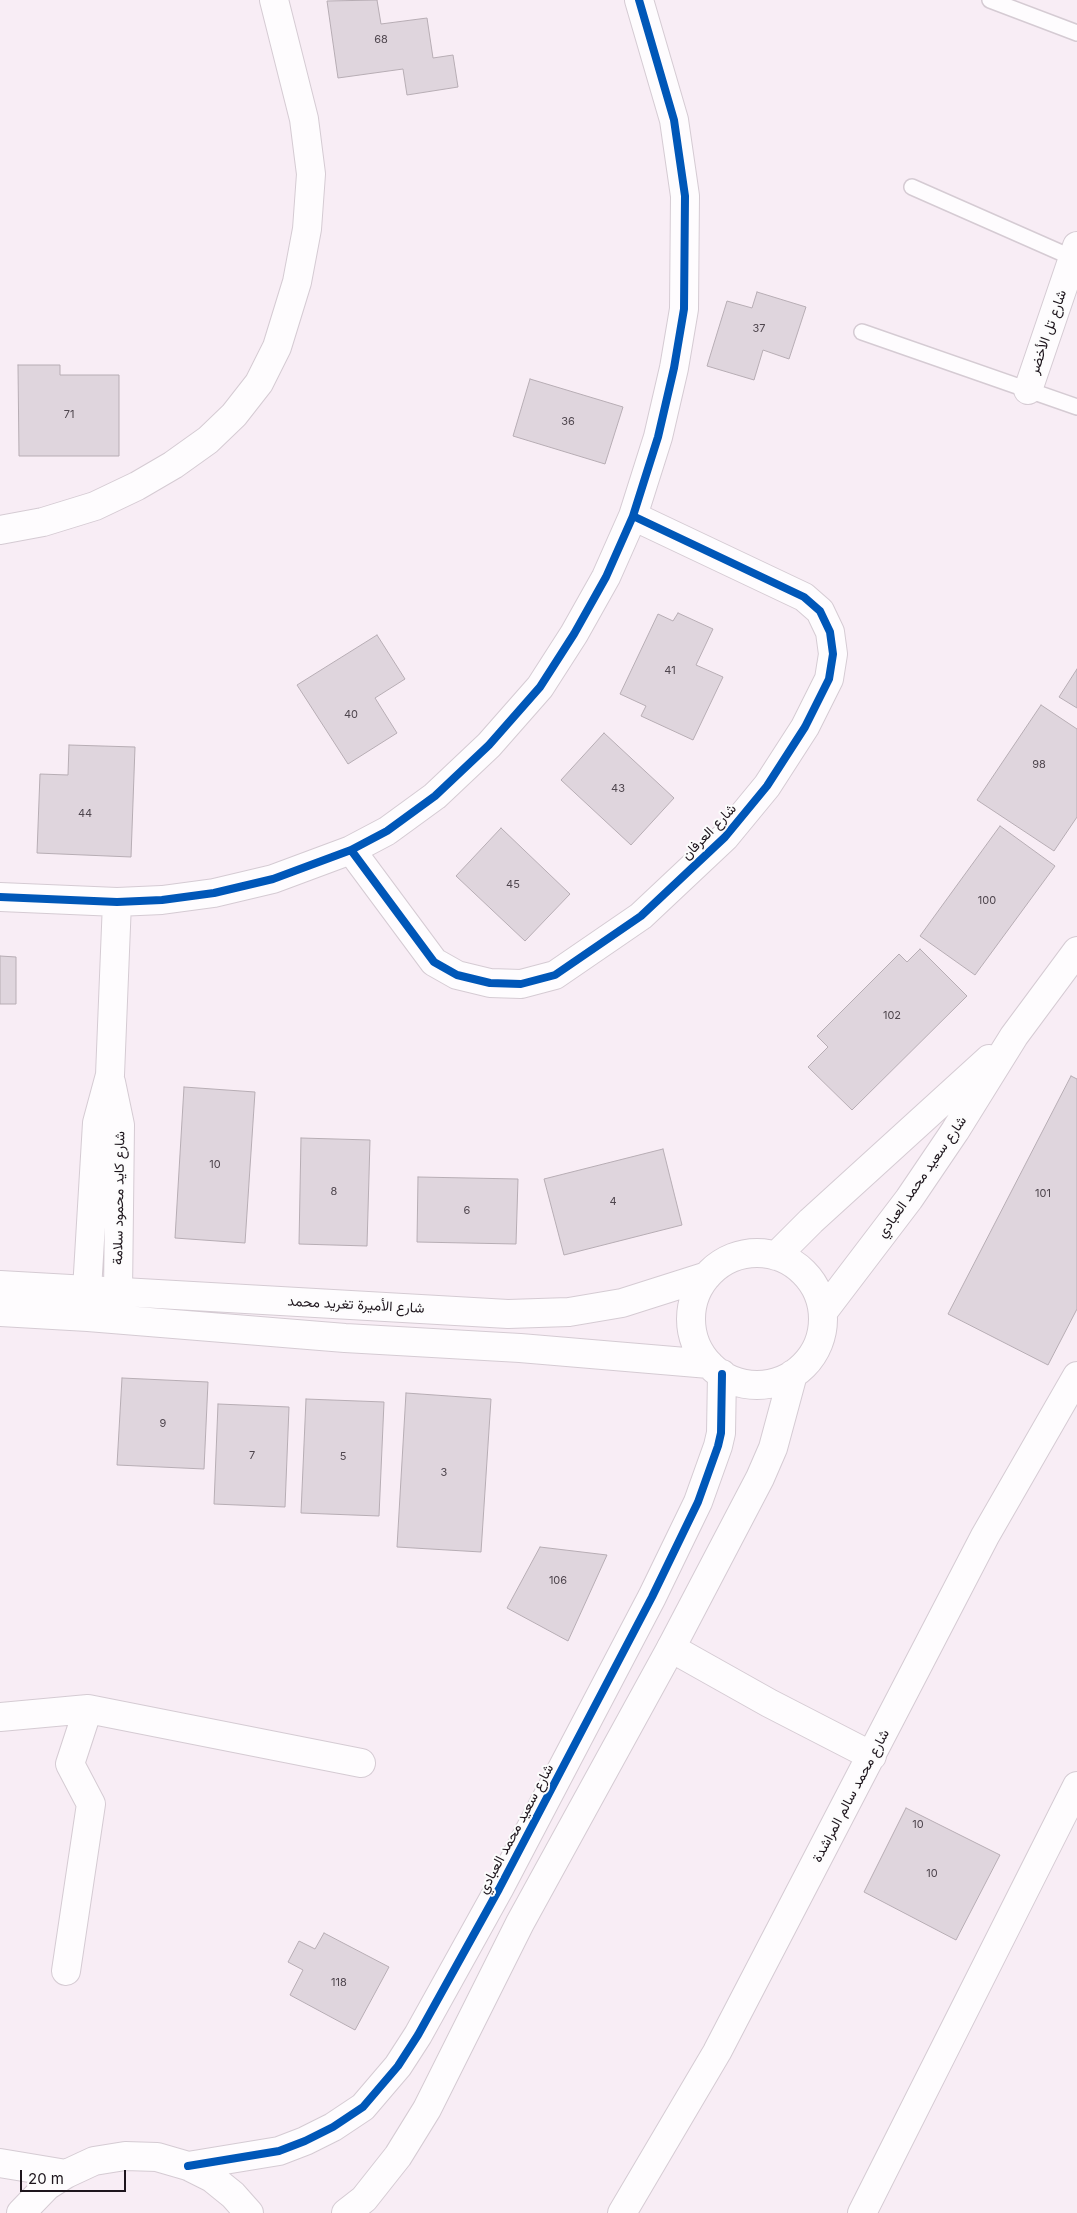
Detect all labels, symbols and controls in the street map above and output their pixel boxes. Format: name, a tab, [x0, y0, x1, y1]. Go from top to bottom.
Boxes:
house number: 68	[374, 33, 388, 47]
street label: شارع تل الأخضر	[1026, 288, 1070, 376]
house number: 37	[752, 322, 766, 336]
house number: 71	[64, 408, 74, 422]
house number: 36	[561, 415, 575, 429]
house number: 41	[664, 664, 676, 678]
house number: 40	[344, 708, 358, 722]
house number: 98	[1032, 758, 1046, 772]
house number: 43	[611, 782, 625, 796]
street label: شارع العرفان	[678, 800, 740, 864]
house number: 44	[78, 807, 92, 821]
house number: 45	[506, 878, 520, 892]
house number: 100	[978, 894, 996, 908]
house number: 102	[883, 1009, 901, 1023]
street label: شارع سعيد محمد العبادي	[874, 1113, 970, 1241]
street label: شارع كايد محمود سلامة	[109, 1131, 129, 1265]
house number: 10	[209, 1158, 221, 1172]
house number: 8	[331, 1185, 337, 1199]
house number: 101	[1035, 1187, 1051, 1201]
house number: 4	[609, 1195, 617, 1209]
house number: 6	[464, 1204, 470, 1218]
street label: شارع الأميرة تغريد محمد	[287, 1293, 425, 1317]
house number: 9	[160, 1417, 166, 1431]
house number: 7	[249, 1449, 255, 1463]
house number: 5	[340, 1450, 346, 1464]
house number: 3	[441, 1466, 447, 1480]
house number: 106	[549, 1574, 567, 1588]
street label: شارع محمد سالم المراشدة	[809, 1727, 893, 1865]
street label: شارع سعيد محمد العبادي	[475, 1761, 557, 1897]
house number: 10	[912, 1818, 924, 1832]
house number: 10	[926, 1867, 938, 1881]
house number: 118	[331, 1976, 347, 1990]
scale bar	[22, 2160, 129, 2192]
text: 20 m	[28, 2169, 64, 2188]

